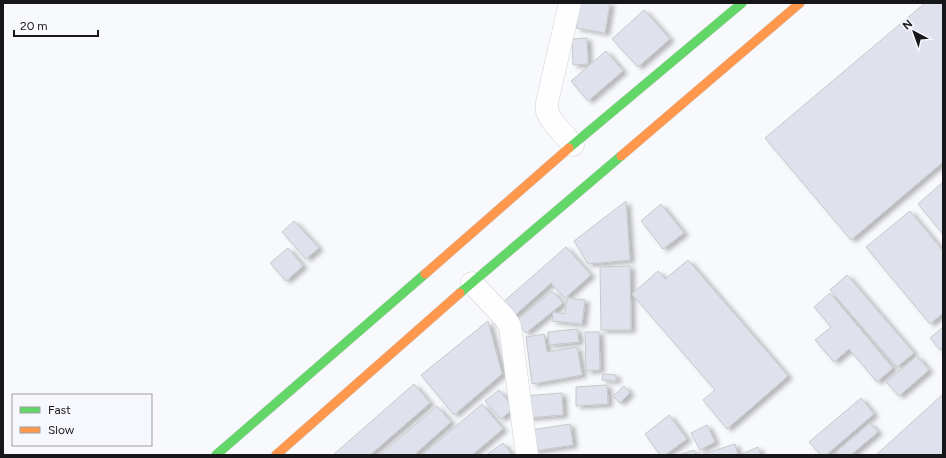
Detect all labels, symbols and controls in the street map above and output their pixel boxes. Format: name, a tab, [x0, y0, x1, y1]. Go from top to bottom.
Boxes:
scale bar	[14, 12, 98, 38]
north arrow	[894, 12, 934, 52]
text: N	[900, 17, 915, 33]
text: 20 m	[20, 19, 48, 33]
legend	[12, 394, 152, 446]
text: Fast	[48, 403, 71, 417]
text: Slow	[48, 423, 75, 437]

